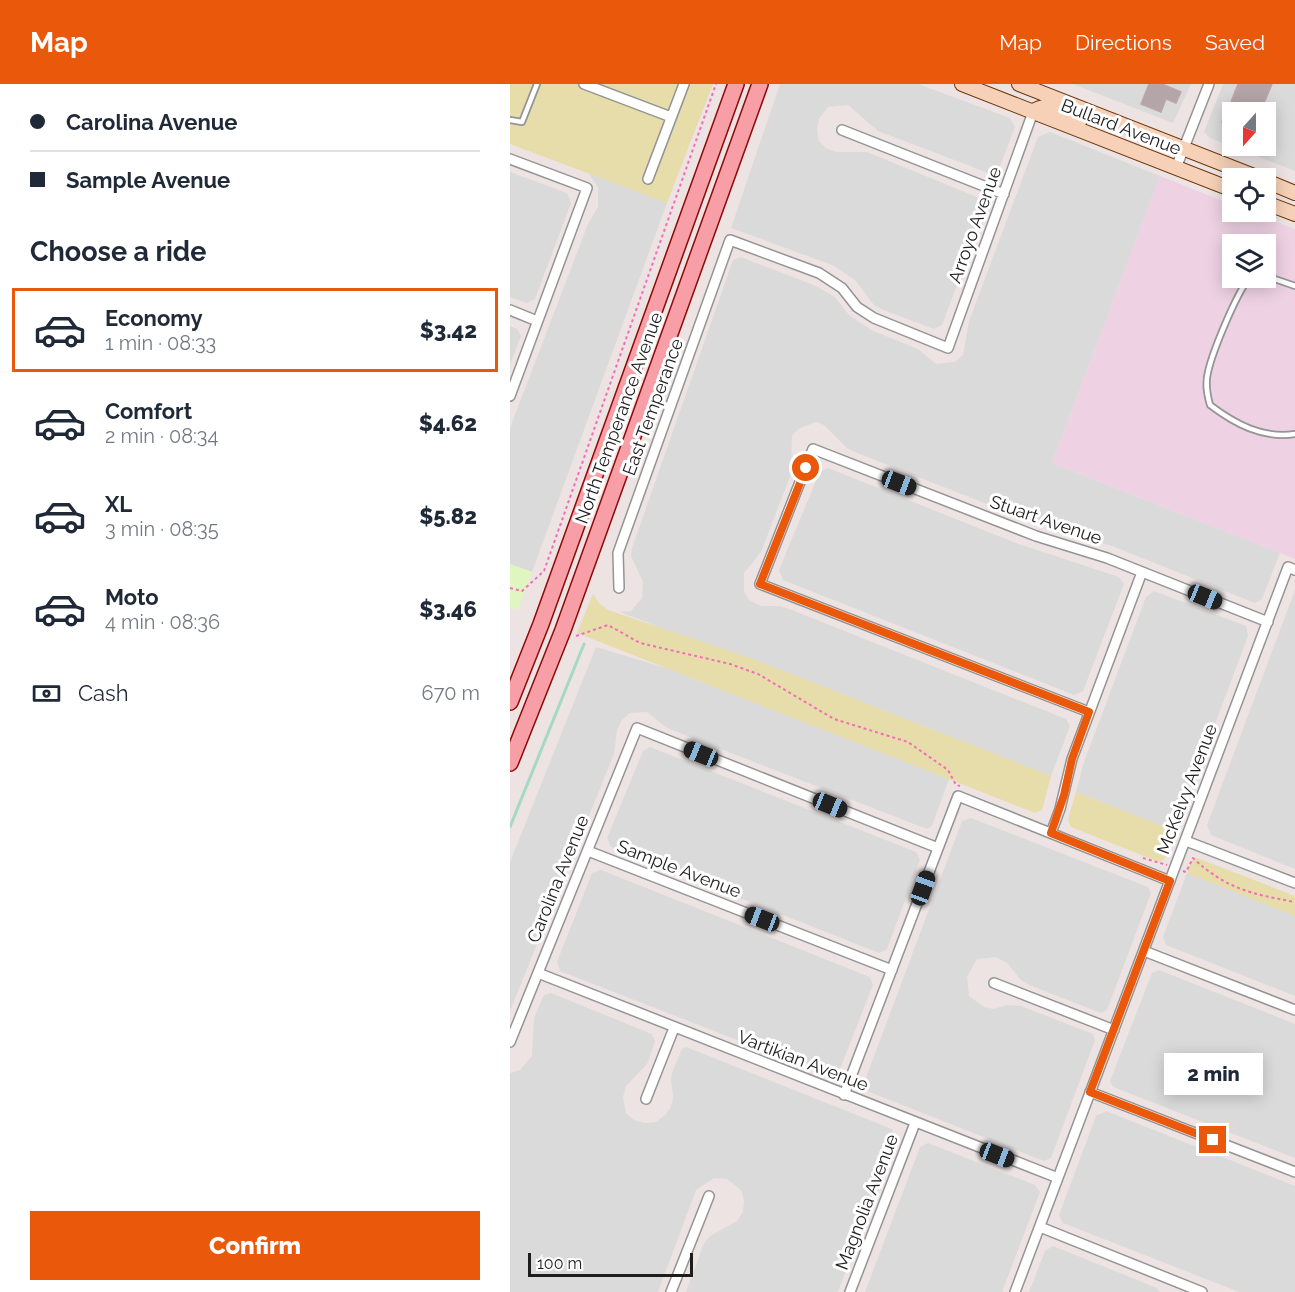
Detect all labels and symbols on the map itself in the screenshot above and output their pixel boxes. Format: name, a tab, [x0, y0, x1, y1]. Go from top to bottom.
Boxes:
street label: Bullard Avenue	[1058, 94, 1185, 159]
north arrow	[1222, 102, 1276, 156]
street label: Arroyo Avenue	[944, 163, 1005, 286]
street label: North Temperance Avenue	[570, 309, 667, 526]
street label: East Temperance	[618, 335, 687, 478]
route start	[792, 454, 819, 481]
car	[879, 468, 919, 498]
street label: Stuart Avenue	[988, 491, 1105, 549]
car	[1185, 582, 1225, 612]
street label: McKelvy Avenue	[1152, 720, 1221, 857]
car	[681, 739, 721, 769]
car	[810, 790, 850, 820]
street label: Carolina Avenue	[522, 812, 593, 945]
street label: Sample Avenue	[614, 835, 745, 902]
car	[908, 868, 938, 908]
car	[742, 904, 782, 934]
street label: Vartikian Avenue	[735, 1026, 872, 1095]
callout: 2 min	[1164, 1053, 1262, 1095]
route end	[1199, 1126, 1226, 1153]
street label: Magnolia Avenue	[831, 1131, 902, 1273]
car	[977, 1140, 1017, 1170]
scale bar	[528, 1250, 693, 1278]

